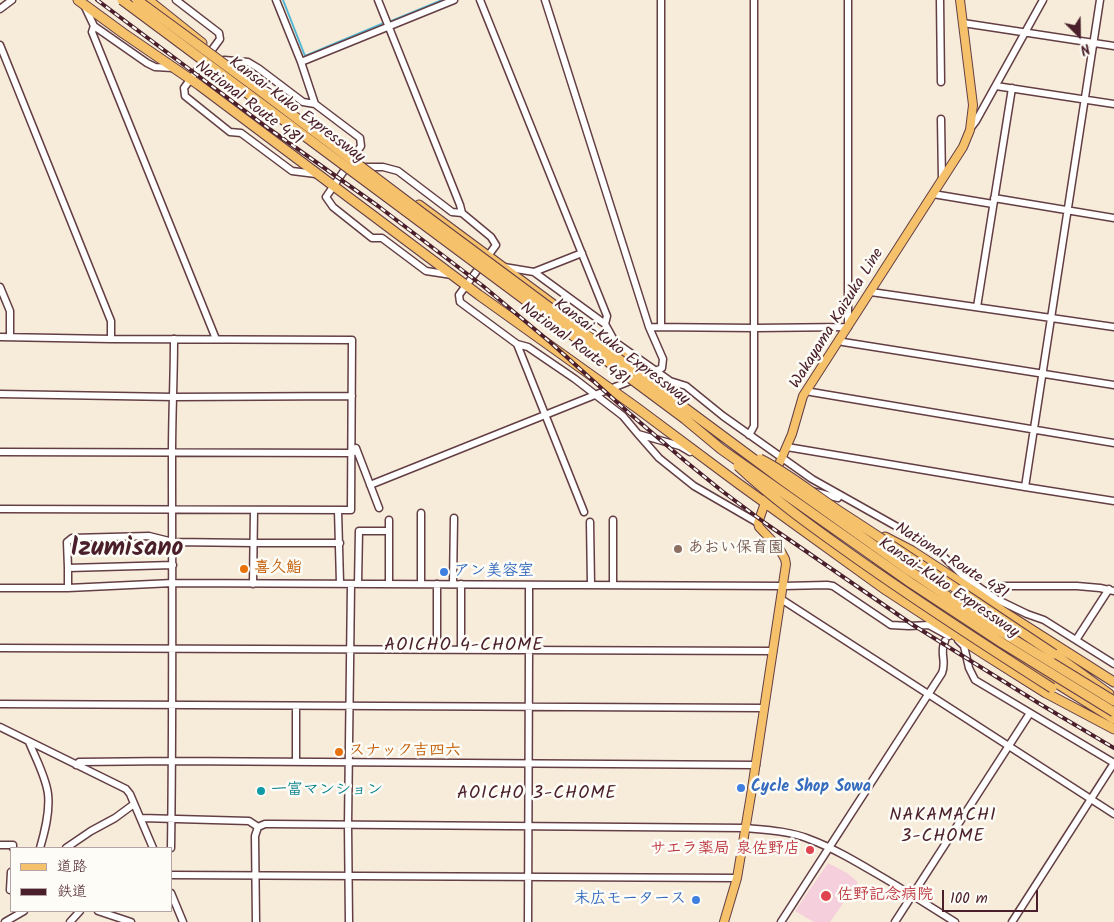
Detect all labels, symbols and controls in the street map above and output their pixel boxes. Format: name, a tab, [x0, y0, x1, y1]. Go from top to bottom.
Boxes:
north arrow	[1054, 10, 1104, 60]
text: N	[1076, 37, 1093, 61]
street label: Kansai-Kuko Expressway	[224, 54, 368, 168]
street label: National Route 481	[191, 57, 305, 151]
street label: Wakayama Kaizuka Line	[787, 245, 889, 393]
street label: Kansai-Kuko Expressway	[549, 296, 693, 410]
street label: National Route 481	[516, 299, 632, 391]
street label: National Route 481	[891, 520, 1011, 604]
district label: Izumisano	[71, 535, 183, 567]
street label: Kansai-Kuko Expressway	[874, 535, 1022, 643]
place label: あおい保育園	[688, 539, 784, 559]
marker: あおい保育園	[672, 543, 684, 555]
place label: 喜久鮨	[254, 559, 302, 579]
place label: アン美容室	[454, 562, 534, 582]
marker: 喜久鮨	[238, 563, 250, 575]
marker: アン美容室	[438, 566, 450, 578]
district label: AOICHO 4-CHOME	[383, 636, 545, 658]
place label: スナック吉四六	[349, 742, 461, 762]
marker: スナック吉四六	[333, 746, 345, 758]
place label: Cycle Shop Sowa	[751, 778, 871, 798]
place label: 一富マンション	[271, 781, 383, 801]
marker: Cycle Shop Sowa	[735, 782, 747, 794]
district label: AOICHO 3-CHOME	[455, 784, 619, 806]
marker: 一富マンション	[255, 785, 267, 797]
district label: NAKAMACHI 3-CHOME	[888, 806, 998, 849]
place label: サエラ薬局 泉佐野店	[650, 840, 800, 860]
marker: サエラ薬局 泉佐野店	[804, 844, 816, 856]
legend	[10, 847, 172, 912]
text: 道路	[57, 855, 87, 879]
text: 鉄道	[57, 880, 87, 904]
scale bar	[944, 880, 1040, 912]
place label: 佐野記念病院	[837, 886, 933, 906]
text: 100 m	[950, 887, 988, 911]
marker: 佐野記念病院	[819, 889, 833, 903]
place label: 末広モータース	[574, 890, 686, 910]
marker: 末広モータース	[690, 894, 702, 906]

